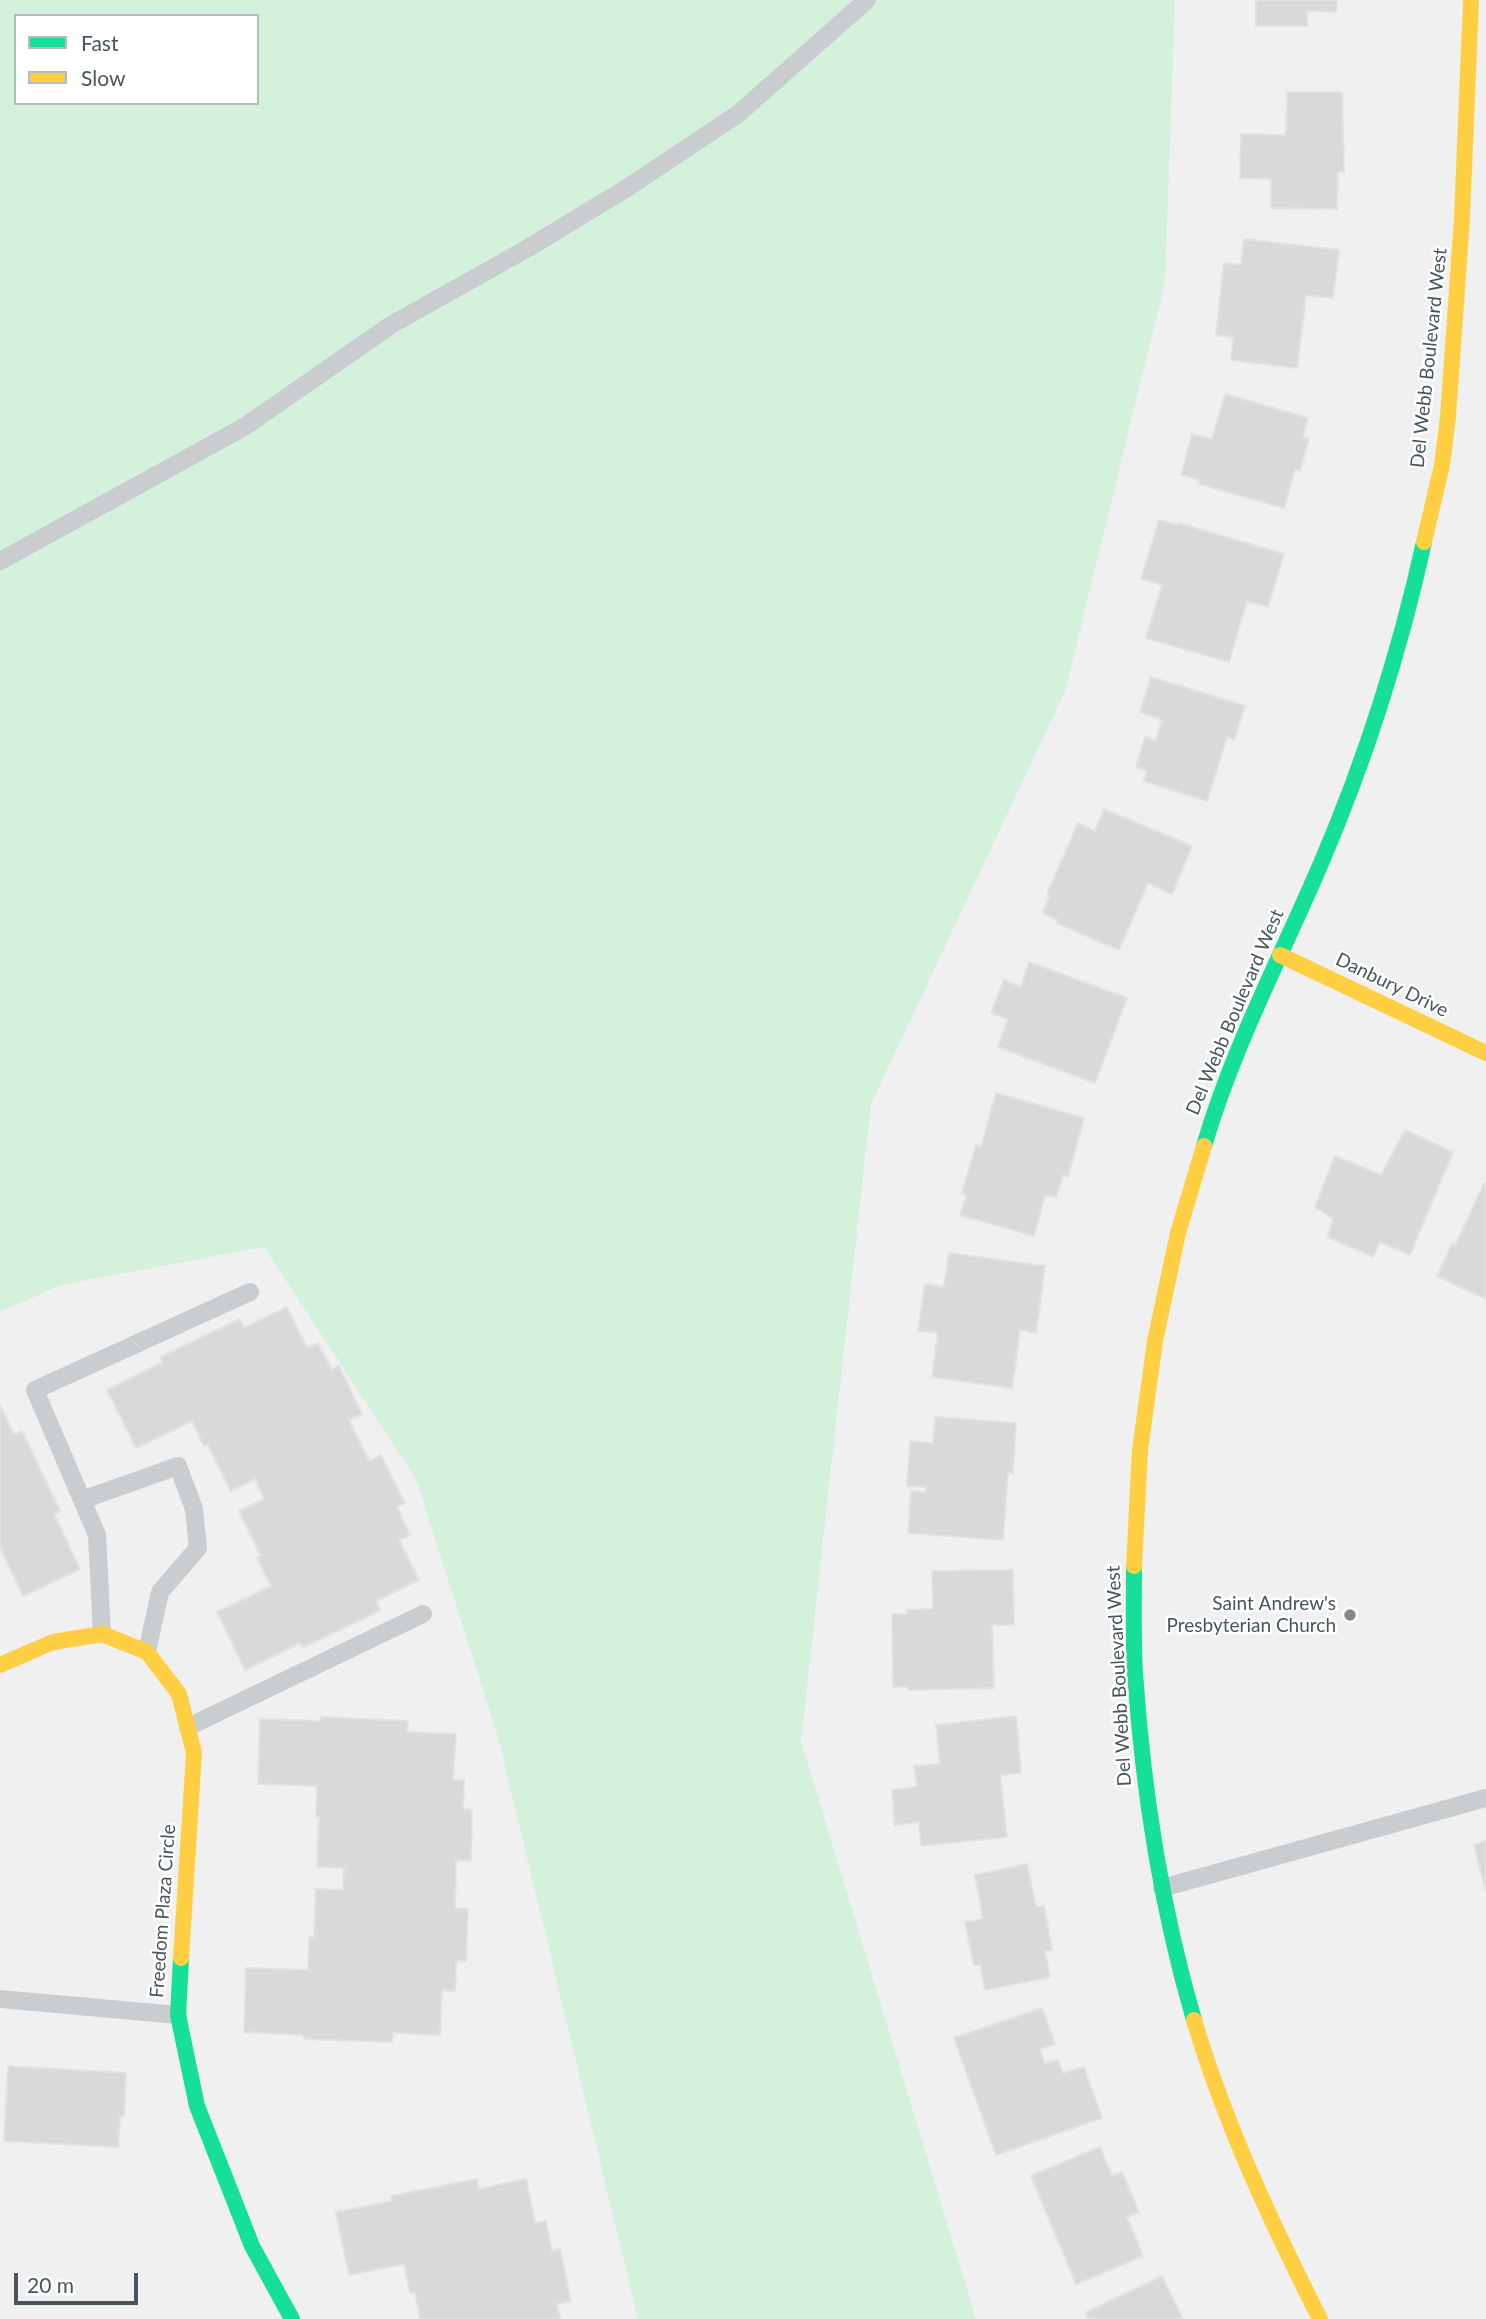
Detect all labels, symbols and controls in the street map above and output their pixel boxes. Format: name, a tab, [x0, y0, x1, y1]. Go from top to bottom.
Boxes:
legend	[14, 14, 259, 105]
text: Fast	[81, 30, 118, 55]
text: Slow	[81, 65, 125, 90]
street label: Del Webb Boulevard West	[1406, 247, 1452, 469]
street label: Del Webb Boulevard West	[1181, 906, 1289, 1118]
street label: Danbury Drive	[1332, 948, 1452, 1022]
street label: Del Webb Boulevard West	[1102, 1565, 1136, 1787]
place label: Saint Andrew's Presbyterian Church	[1167, 1593, 1336, 1637]
marker: Saint Andrew's Presbyterian Church	[1342, 1607, 1358, 1623]
street label: Freedom Plaza Circle	[146, 1823, 180, 1999]
scale bar	[18, 2260, 142, 2304]
text: 20 m	[27, 2272, 74, 2297]

